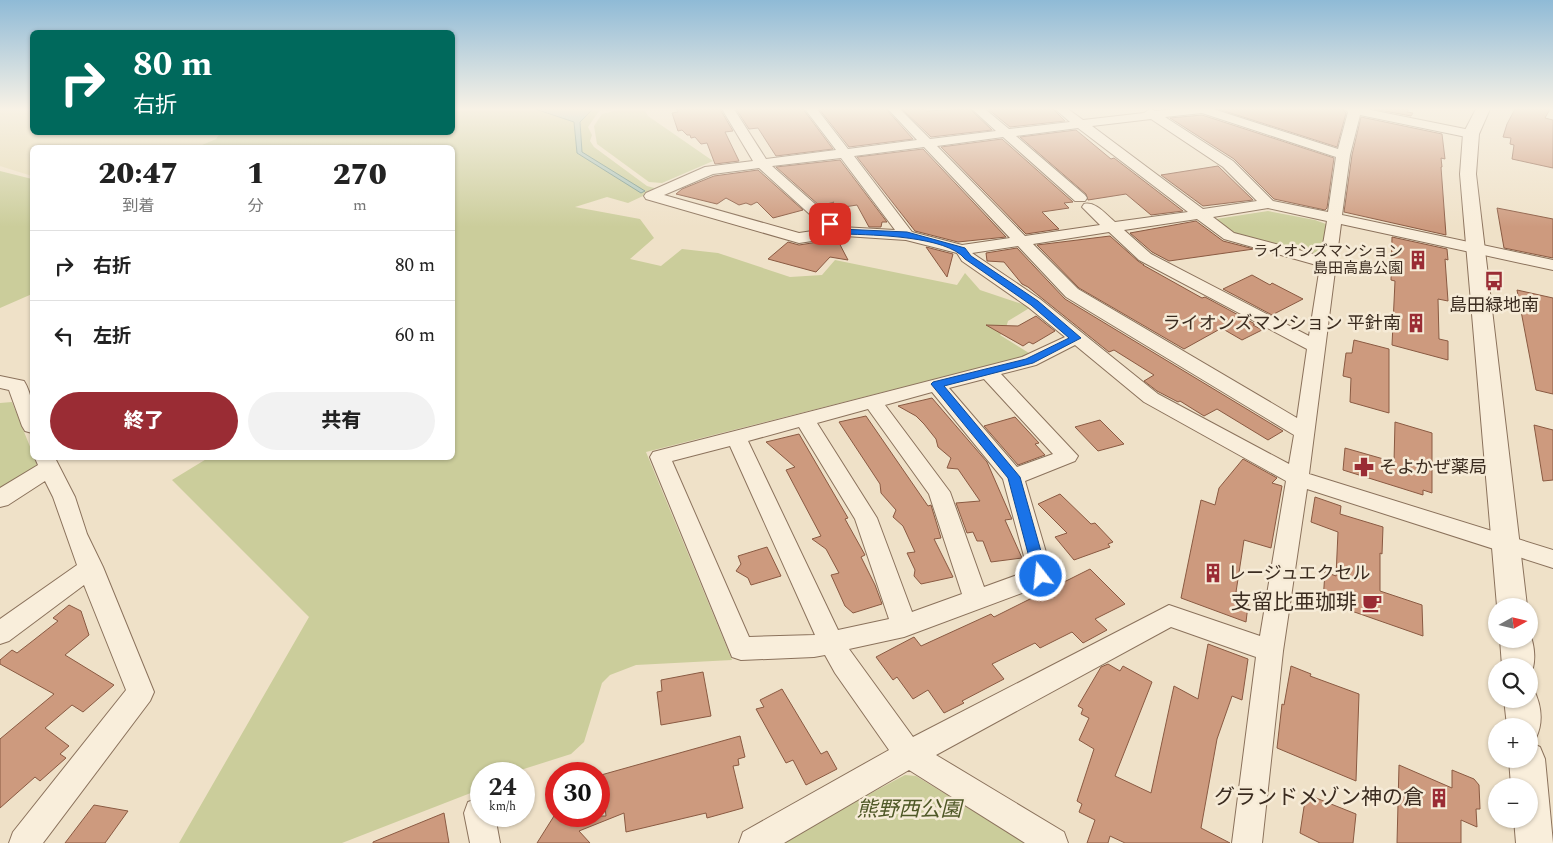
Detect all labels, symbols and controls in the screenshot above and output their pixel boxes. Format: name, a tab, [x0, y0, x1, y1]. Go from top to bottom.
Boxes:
text: 80 m	[133, 38, 213, 91]
icon: right	[50, 50, 115, 115]
text: 右折	[133, 89, 177, 122]
text: 20:47	[98, 151, 179, 197]
text: 1	[247, 151, 265, 197]
text: 270	[333, 152, 387, 198]
text: m	[353, 193, 367, 217]
text: 到着	[122, 194, 154, 218]
text: 分	[248, 194, 264, 218]
pin	[809, 203, 851, 245]
icon: arrive	[816, 210, 844, 238]
place label: ライオンズマンション 島田高島公園	[1253, 240, 1403, 280]
building icon: ライオンズマンション 島田高島公園	[1407, 249, 1429, 271]
text: 80 m	[395, 251, 435, 280]
icon: right	[50, 252, 78, 280]
text: 右折	[93, 252, 131, 281]
bus stop icon: 島田緑地南	[1483, 270, 1505, 292]
place label: 島田緑地南	[1449, 292, 1539, 319]
place label: ライオンズマンション 平針南	[1163, 310, 1401, 337]
building icon: ライオンズマンション 平針南	[1405, 312, 1427, 334]
text: 60 m	[395, 321, 435, 350]
icon: left	[50, 322, 78, 350]
text: 左折	[93, 322, 131, 351]
button: 終了	[50, 392, 238, 450]
button: 共有	[248, 392, 435, 450]
place label: そよかぜ薬局	[1379, 454, 1487, 481]
pharmacy icon: そよかぜ薬局	[1353, 456, 1375, 478]
position arrow	[1014, 549, 1066, 601]
place label: レージュエクセル	[1228, 560, 1370, 587]
building icon: レージュエクセル	[1202, 562, 1224, 584]
place label: 支留比亜珈琲	[1231, 587, 1357, 619]
cafe icon: 支留比亜珈琲	[1361, 592, 1383, 614]
north arrow	[1488, 598, 1538, 648]
map controls	[1488, 598, 1538, 828]
button: search	[1488, 658, 1538, 708]
button: +	[1488, 718, 1538, 768]
speed limit sign: 30	[545, 762, 610, 827]
text: 24	[488, 769, 517, 807]
button: −	[1488, 778, 1538, 828]
place label: グランドメゾン神の倉	[1214, 782, 1424, 814]
building icon: グランドメゾン神の倉	[1428, 787, 1450, 809]
park label: 熊野西公園	[857, 794, 964, 826]
text: km/h	[489, 797, 516, 816]

